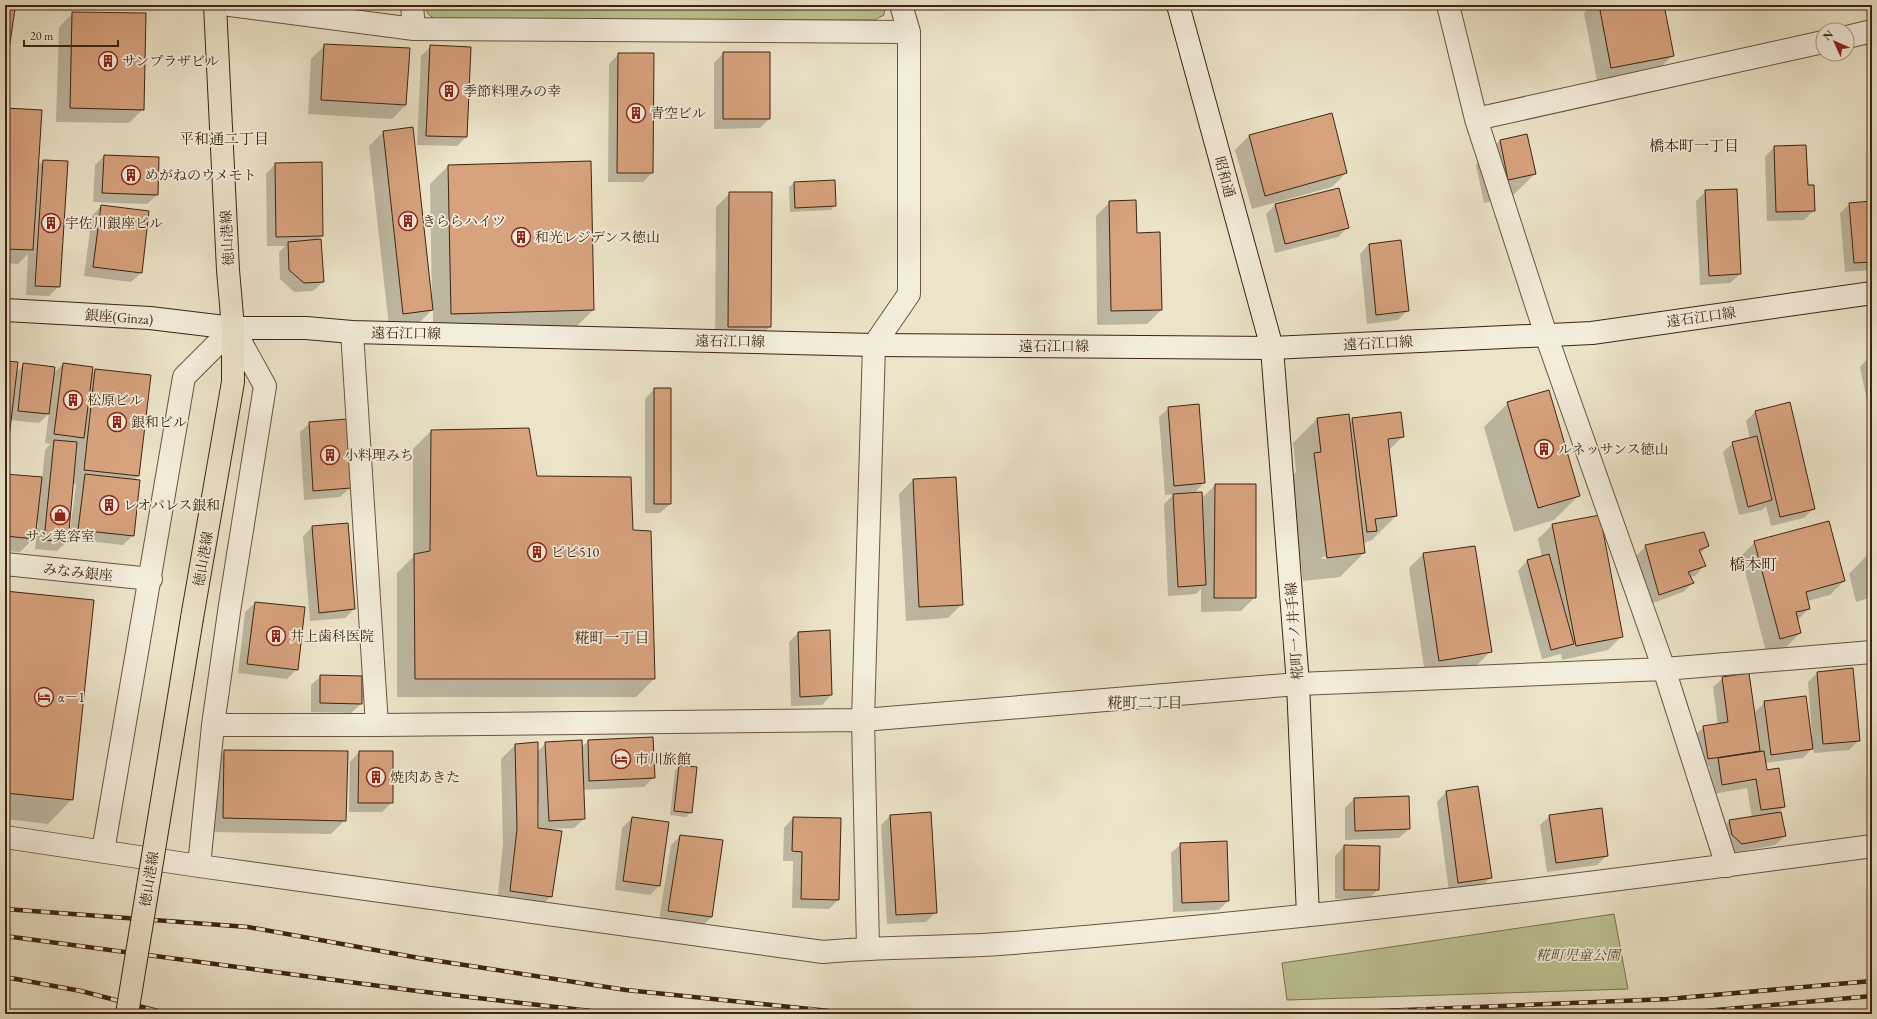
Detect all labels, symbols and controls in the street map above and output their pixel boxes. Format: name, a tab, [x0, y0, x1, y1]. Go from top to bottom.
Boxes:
scale bar	[24, 22, 118, 48]
north arrow	[1815, 22, 1855, 62]
text: N	[1820, 27, 1836, 43]
text: 20 m	[30, 28, 54, 44]
building icon: サンプラザビル	[97, 50, 119, 72]
place label: サンプラザビル	[122, 52, 219, 70]
building icon: 季節料理みの幸	[438, 80, 460, 102]
place label: 季節料理みの幸	[463, 82, 561, 100]
building icon: 青空ビル	[625, 102, 647, 124]
place label: 青空ビル	[650, 104, 706, 122]
district label: 平和通二丁目	[179, 129, 269, 148]
district label: 橋本町一丁目	[1649, 136, 1739, 155]
street label: 昭和通	[1211, 154, 1239, 200]
building icon: めがねのウメモト	[120, 164, 142, 186]
place label: めがねのウメモト	[145, 166, 257, 184]
street label: 徳山港線	[217, 210, 237, 266]
building icon: きららハイツ	[397, 210, 419, 232]
building icon: 宇佐川銀座ビル	[40, 212, 62, 234]
place label: きららハイツ	[422, 212, 506, 230]
place label: 宇佐川銀座ビル	[65, 214, 163, 232]
building icon: 和光レジデンス徳山	[510, 226, 532, 248]
place label: 和光レジデンス徳山	[535, 228, 660, 246]
street label: 遠石江口線	[1665, 303, 1737, 331]
street label: 銀座(Ginza)	[84, 306, 154, 328]
street label: 遠石江口線	[371, 323, 441, 343]
street label: 遠石江口線	[695, 331, 765, 351]
street label: 遠石江口線	[1343, 332, 1413, 354]
street label: 遠石江口線	[1019, 337, 1089, 355]
building icon: 松原ビル	[62, 389, 84, 411]
place label: 松原ビル	[87, 391, 143, 409]
building icon: 銀和ビル	[106, 411, 128, 433]
place label: 銀和ビル	[131, 413, 187, 431]
building icon: ルネッサンス徳山	[1533, 438, 1555, 460]
place label: ルネッサンス徳山	[1558, 440, 1668, 458]
building icon: 小料理みち	[319, 444, 341, 466]
place label: 小料理みち	[344, 446, 414, 464]
building icon: レオパレス銀和	[98, 494, 120, 516]
place label: レオパレス銀和	[123, 496, 220, 514]
shop icon: サン美容室	[49, 504, 71, 526]
place label: サン美容室	[25, 527, 95, 545]
street label: 徳山港線	[189, 530, 217, 588]
building icon: ピピ510	[526, 541, 548, 563]
place label: ピピ510	[551, 543, 599, 561]
district label: 橋本町	[1729, 554, 1777, 575]
street label: みなみ銀座	[42, 559, 114, 585]
street label: 椛町一ノ井手線	[1282, 581, 1306, 681]
building icon: 井上歯科医院	[265, 625, 287, 647]
place label: 井上歯科医院	[290, 627, 374, 645]
district label: 糀町一丁目	[574, 628, 650, 647]
hotel icon: α－1	[33, 686, 55, 708]
place label: α－1	[58, 688, 85, 706]
district label: 糀町二丁目	[1107, 693, 1183, 712]
hotel icon: 市川旅館	[610, 748, 632, 770]
place label: 市川旅館	[635, 750, 691, 768]
building icon: 焼肉あきた	[365, 766, 387, 788]
place label: 焼肉あきた	[390, 768, 460, 786]
street label: 徳山港線	[136, 850, 162, 908]
park label: 糀町児童公園	[1536, 946, 1622, 964]

